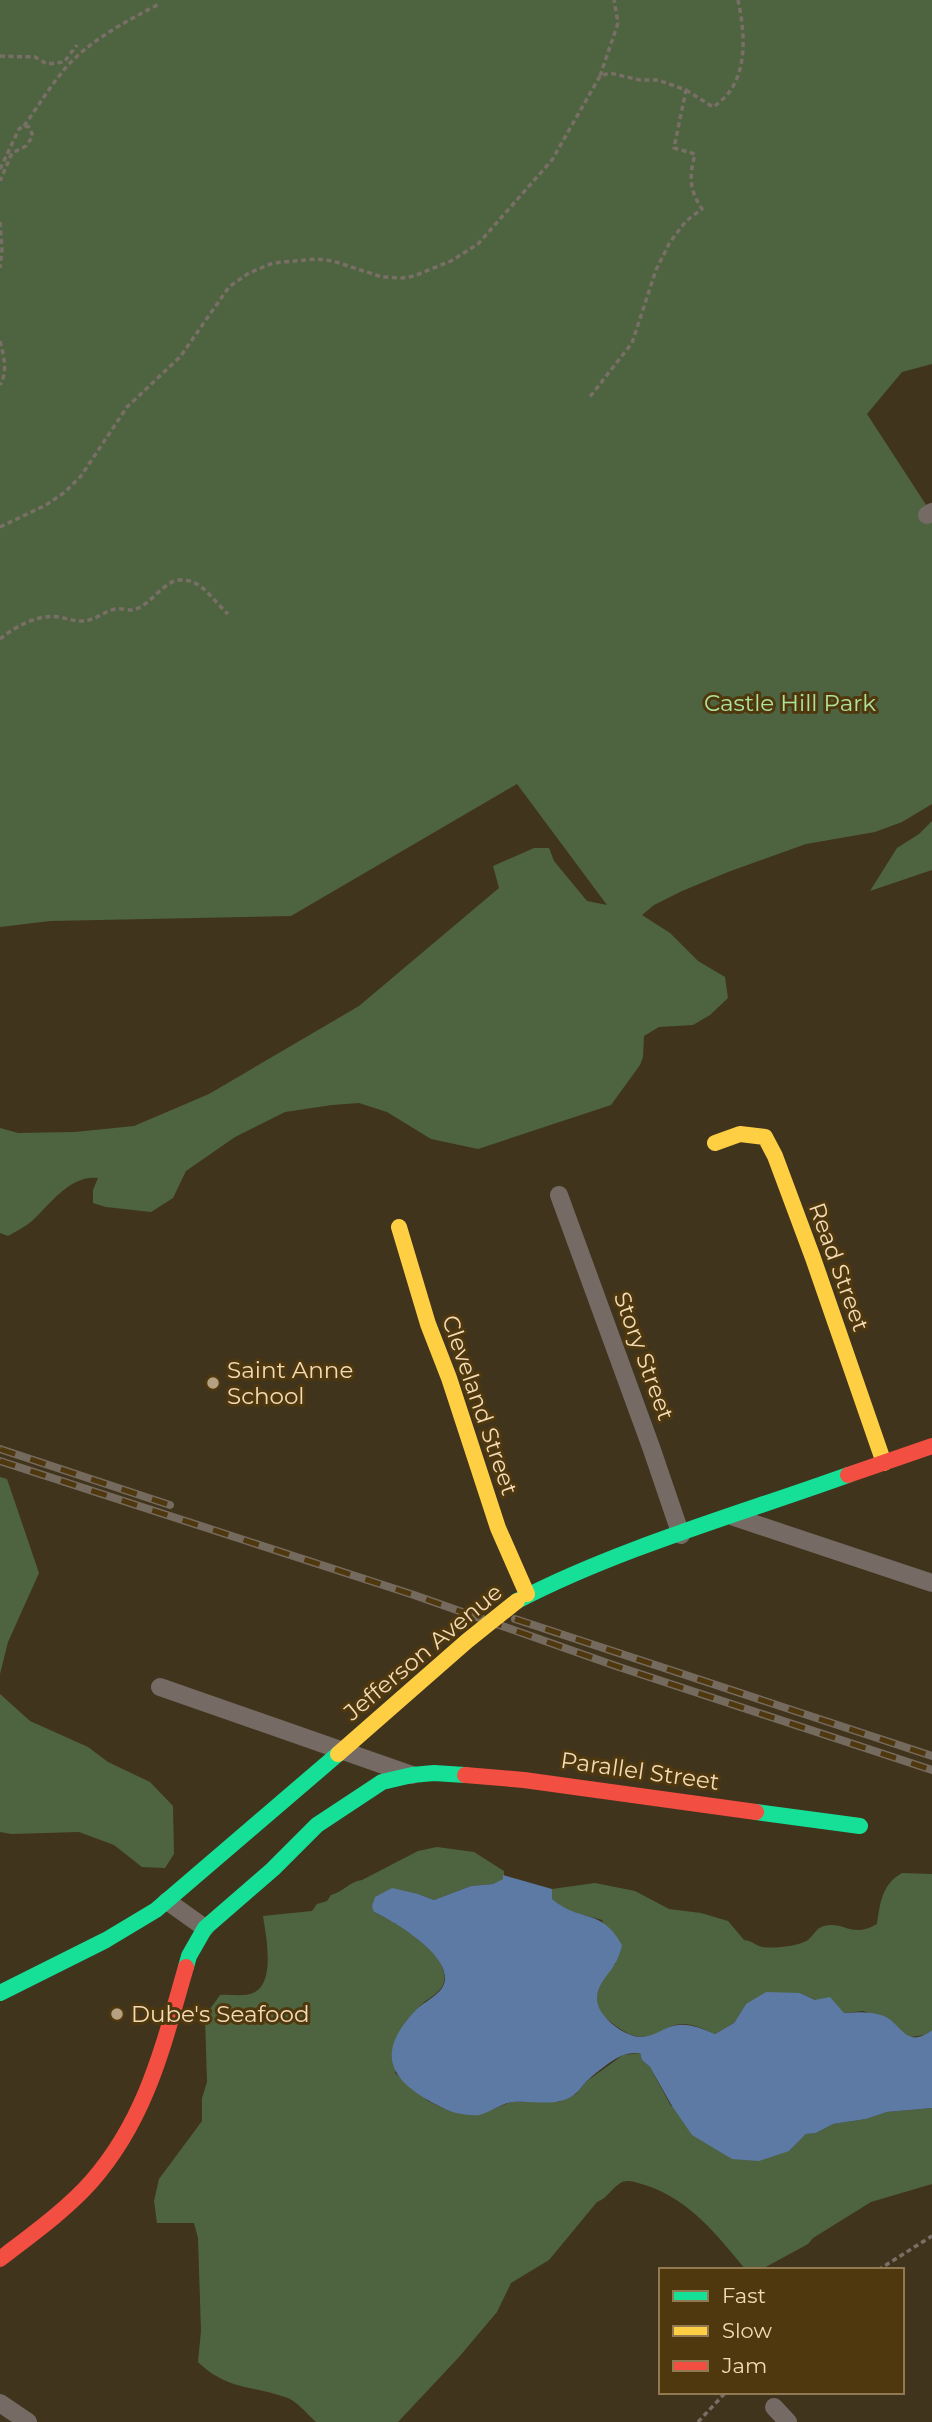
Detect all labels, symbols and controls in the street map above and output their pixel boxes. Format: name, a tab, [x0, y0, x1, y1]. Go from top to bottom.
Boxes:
park label: Castle Hill Park	[704, 689, 876, 717]
street label: Read Street	[803, 1199, 875, 1335]
street label: Story Street	[608, 1288, 680, 1424]
street label: Cleveland Street	[436, 1311, 524, 1499]
place label: Saint Anne School	[227, 1356, 353, 1410]
marker: Saint Anne School	[205, 1375, 221, 1391]
street label: Jefferson Avenue	[337, 1578, 508, 1727]
street label: Parallel Street	[559, 1746, 721, 1796]
place label: Dube's Seafood	[131, 2000, 310, 2028]
marker: Dube's Seafood	[109, 2006, 125, 2022]
legend	[659, 2268, 904, 2394]
text: Fast	[722, 2283, 766, 2308]
text: Slow	[722, 2318, 772, 2343]
text: Jam	[721, 2353, 767, 2378]

